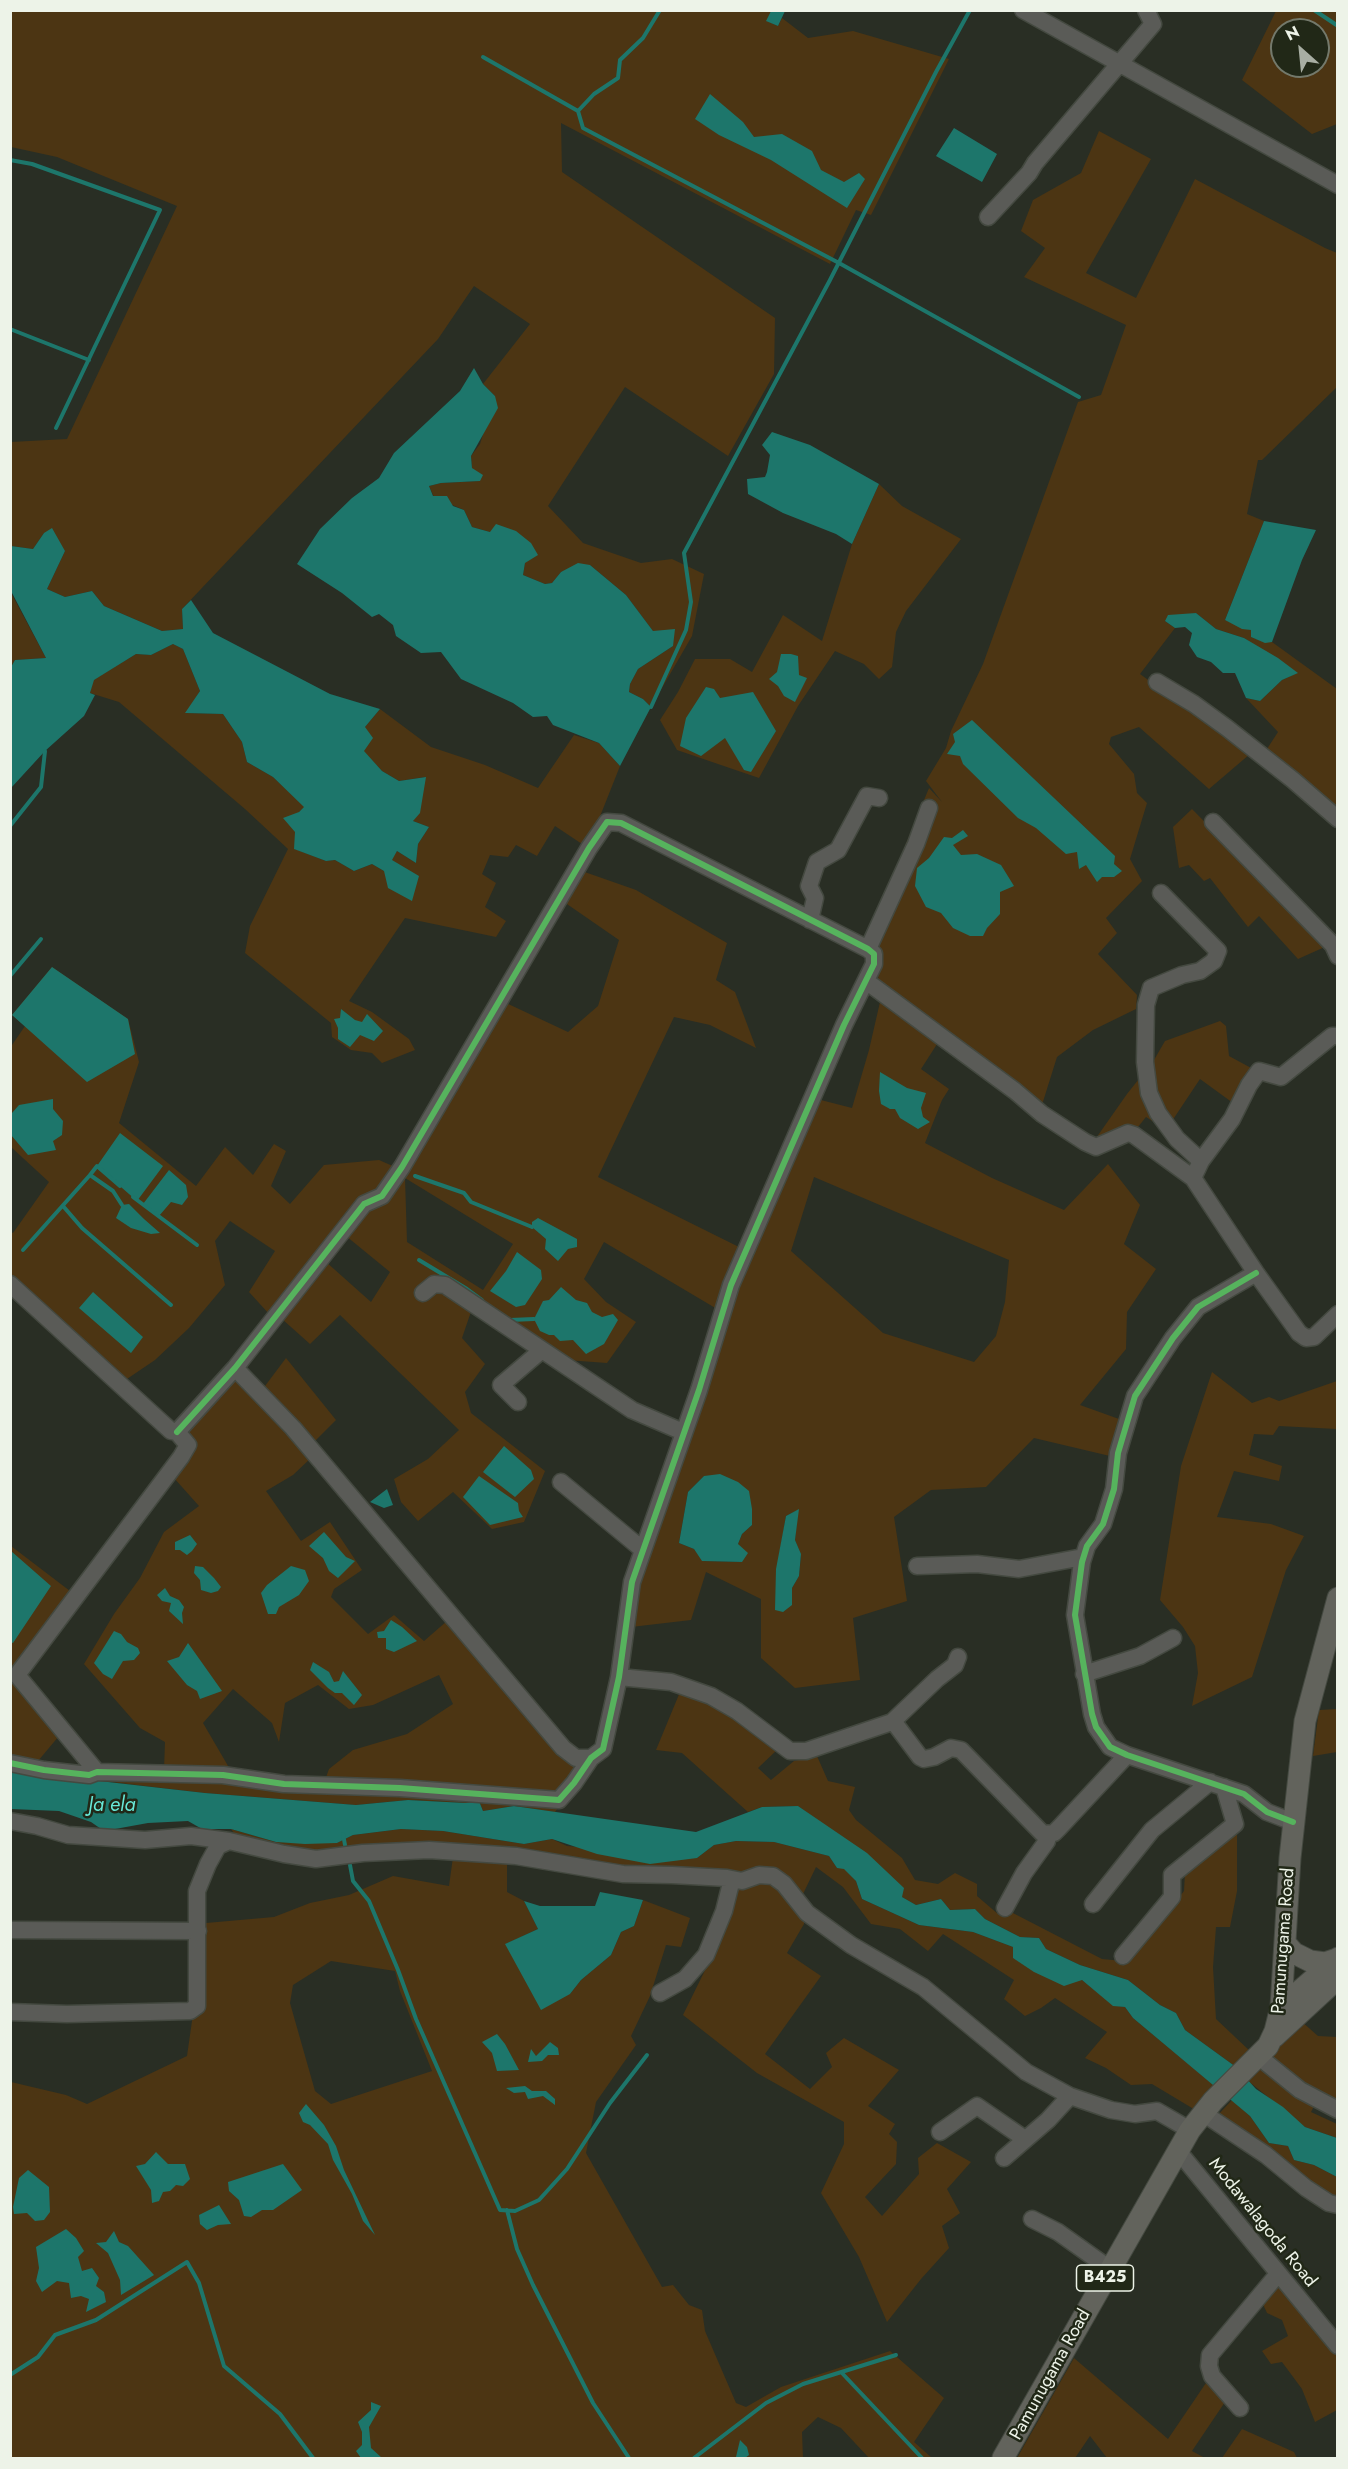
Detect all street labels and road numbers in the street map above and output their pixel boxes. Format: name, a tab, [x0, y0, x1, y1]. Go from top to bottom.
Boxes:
street label: Pamunugama Road	[1268, 1867, 1300, 2015]
street label: Modawalagoda Road	[1203, 2154, 1321, 2292]
road number: B425	[1076, 2265, 1134, 2291]
street label: Pamunugama Road	[1006, 2306, 1096, 2444]

